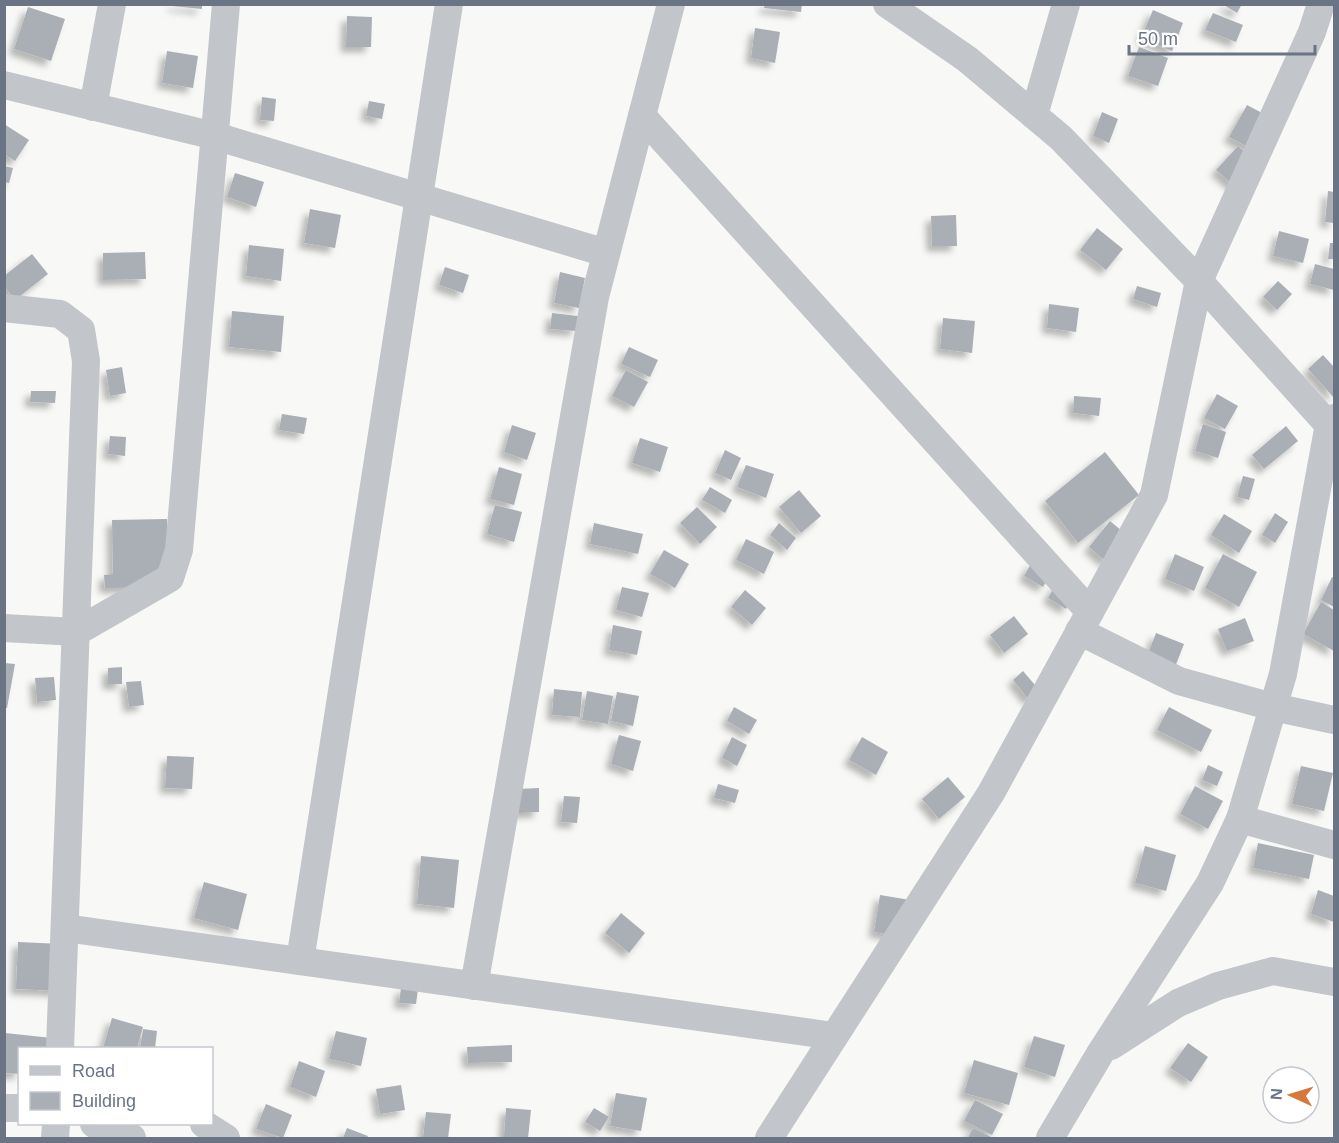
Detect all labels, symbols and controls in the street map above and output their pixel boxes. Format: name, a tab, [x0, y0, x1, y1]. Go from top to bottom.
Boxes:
scale bar	[1129, 18, 1315, 56]
text: 50 m	[1138, 29, 1178, 49]
legend	[18, 1047, 213, 1125]
text: Road	[72, 1061, 115, 1081]
north arrow	[1261, 1065, 1321, 1125]
text: N	[1268, 1088, 1285, 1100]
text: Building	[72, 1091, 136, 1111]

